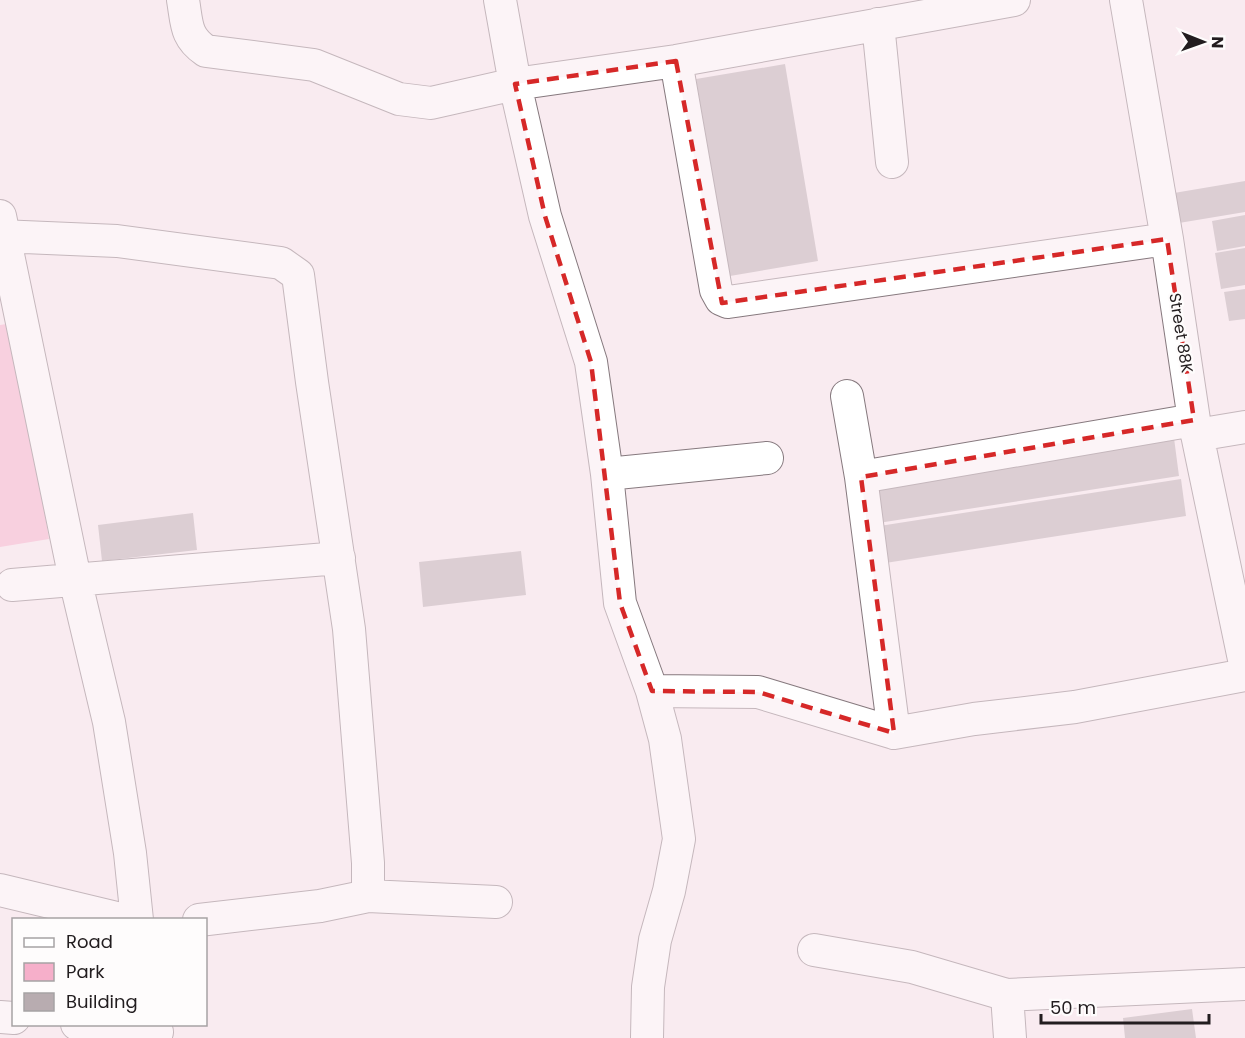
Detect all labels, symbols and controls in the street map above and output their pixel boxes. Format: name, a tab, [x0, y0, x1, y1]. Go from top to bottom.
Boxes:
north arrow	[1173, 12, 1233, 72]
text: N	[1206, 36, 1229, 48]
street label: Street 88K	[1163, 291, 1199, 375]
legend	[12, 918, 207, 1026]
text: Road	[66, 929, 113, 954]
text: Park	[66, 959, 105, 984]
scale bar	[1041, 987, 1209, 1025]
text: Building	[66, 989, 138, 1014]
text: 50 m	[1050, 995, 1096, 1020]

